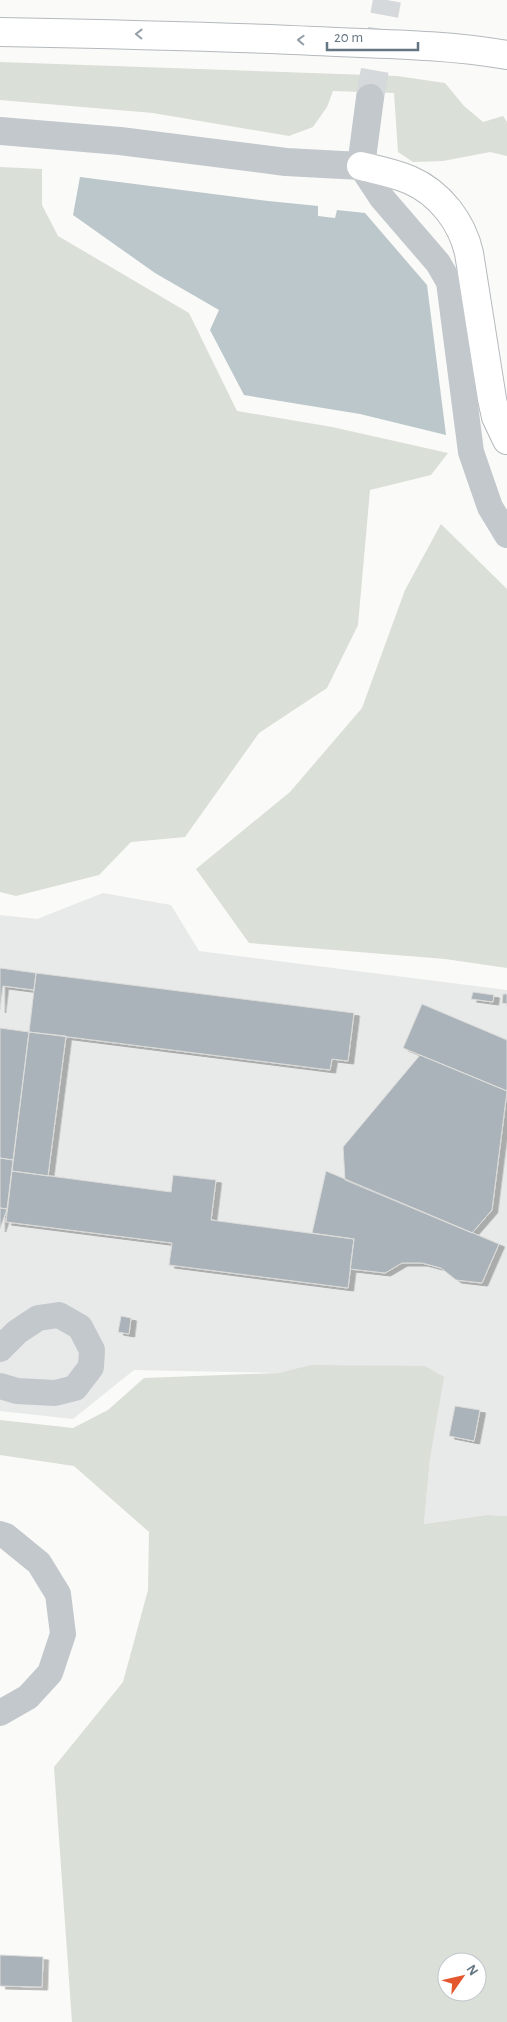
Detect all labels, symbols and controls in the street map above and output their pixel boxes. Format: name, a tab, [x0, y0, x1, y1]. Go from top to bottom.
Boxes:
scale bar	[327, 20, 418, 52]
one-way arrow	[135, 29, 143, 40]
text: 20 m	[334, 30, 363, 45]
one-way arrow	[297, 35, 305, 46]
north arrow	[437, 1952, 487, 2002]
text: N	[463, 1962, 480, 1978]

